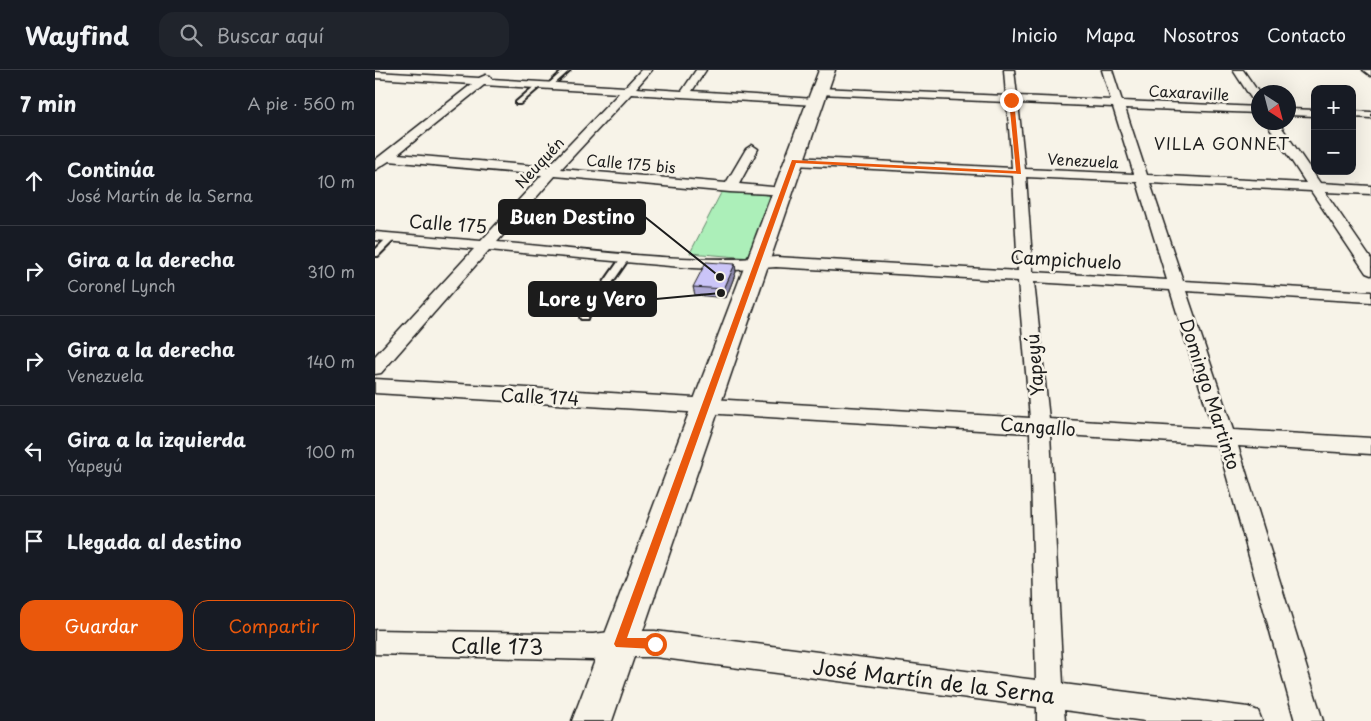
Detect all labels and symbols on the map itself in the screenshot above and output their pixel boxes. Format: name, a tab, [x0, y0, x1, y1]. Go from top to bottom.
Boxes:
street label: Caxaraville	[1148, 78, 1230, 106]
north arrow	[1251, 85, 1296, 130]
route end	[1000, 89, 1023, 112]
street label: Neuquén	[509, 131, 569, 193]
district label: VILLA GONNET	[1154, 131, 1290, 155]
street label: Venezuela	[1047, 147, 1120, 173]
street label: Calle 175 bis	[585, 148, 677, 178]
callout: Buen Destino	[499, 200, 645, 234]
text: Buen Destino	[509, 202, 635, 230]
street label: Calle 175	[408, 207, 488, 239]
street label: Campichuelo	[1010, 243, 1122, 275]
callout: Lore y Vero	[529, 282, 656, 316]
text: Lore y Vero	[538, 284, 646, 312]
street label: Domingo Martinto	[1174, 315, 1248, 473]
street label: Yapeyú	[1018, 333, 1050, 397]
street label: Calle 174	[500, 380, 580, 412]
street label: Cangallo	[999, 410, 1077, 442]
street label: Calle 173	[451, 628, 543, 662]
route start	[644, 633, 667, 656]
street label: José Martín de la Serna	[811, 649, 1058, 711]

